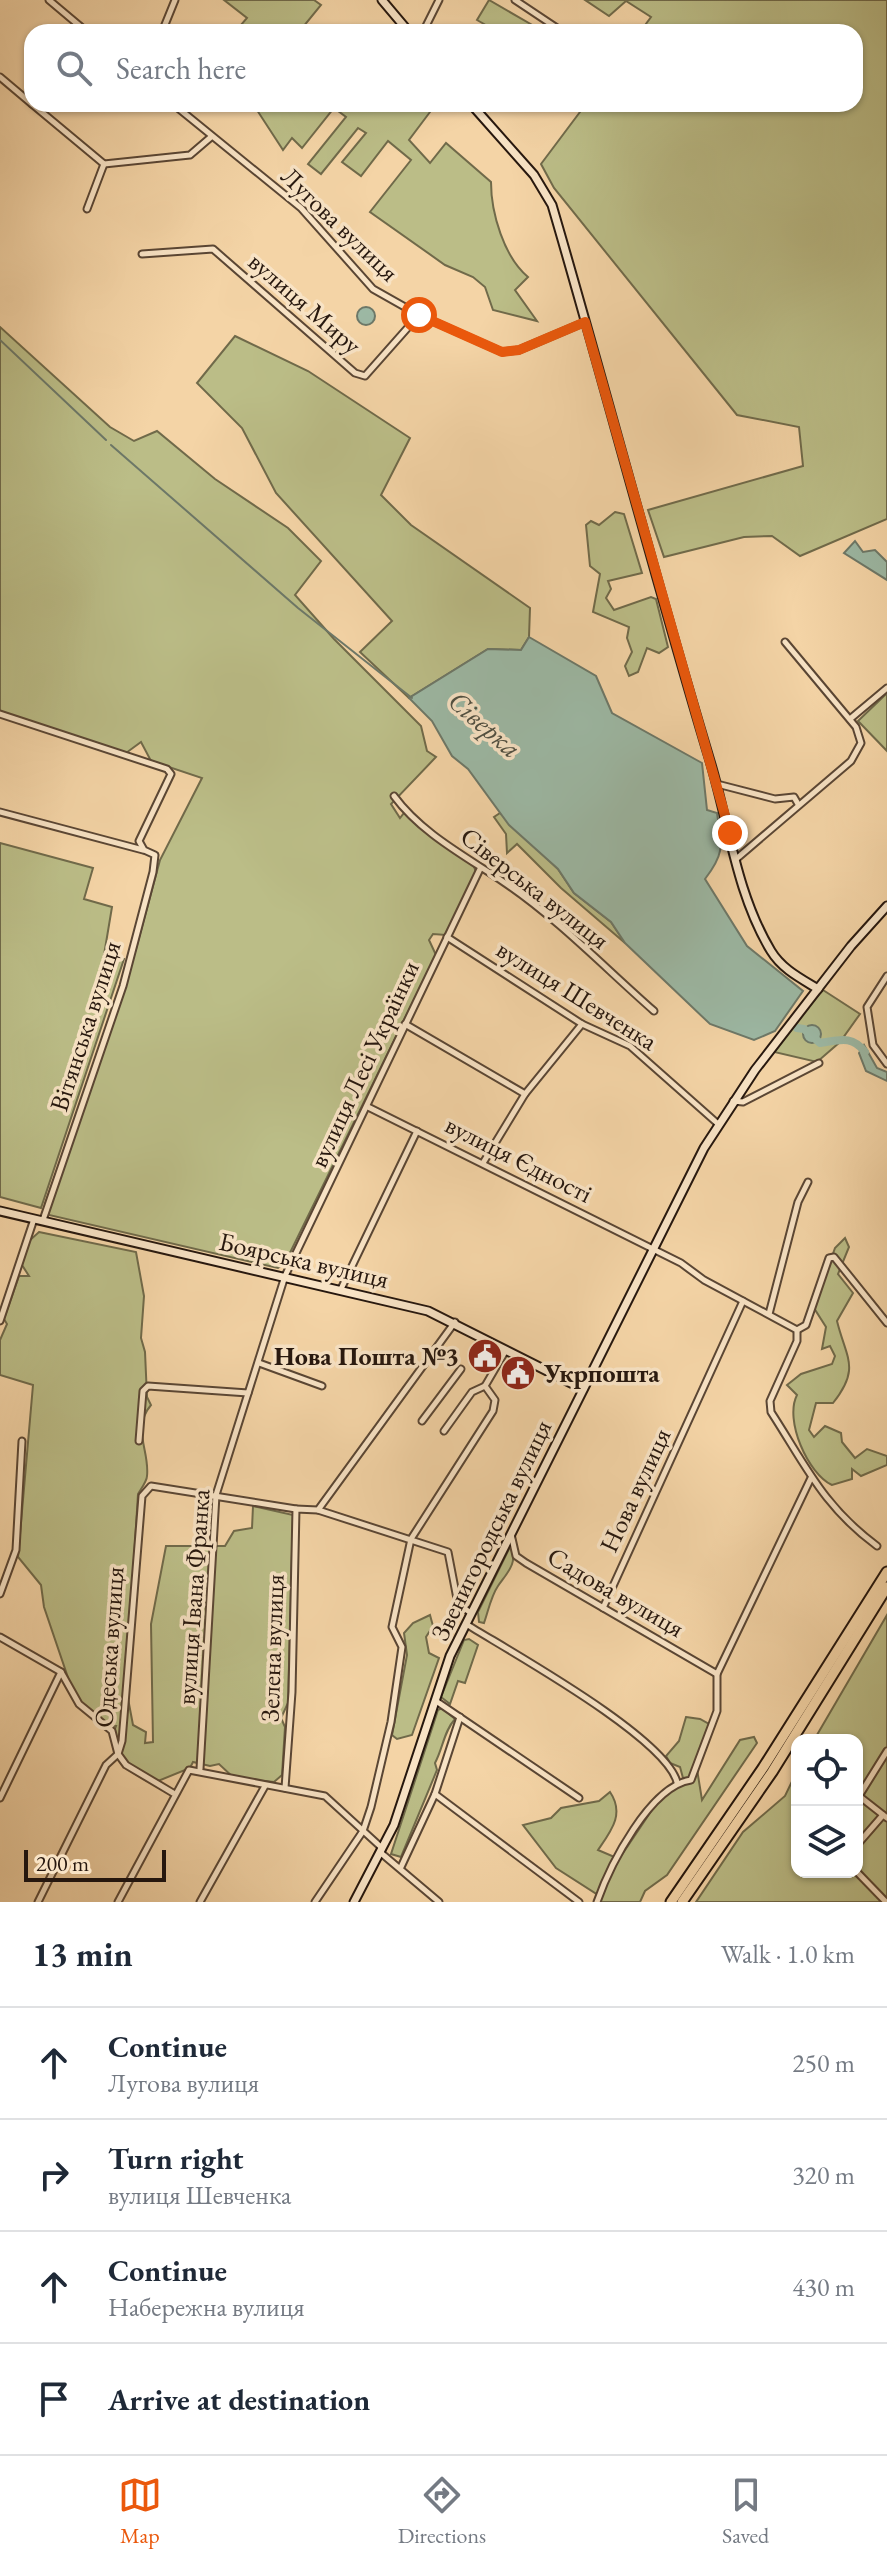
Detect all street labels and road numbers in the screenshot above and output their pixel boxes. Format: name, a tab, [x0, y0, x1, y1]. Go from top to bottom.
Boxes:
street label: Лугова вулиця	[274, 159, 406, 289]
street label: вулиця Миру	[241, 245, 369, 362]
street label: Сіверська вулиця	[454, 819, 616, 957]
street label: вулиця Шевченка	[490, 932, 664, 1058]
street label: Вітянська вулиця	[41, 936, 129, 1116]
street label: вулиця Лесі Українки	[301, 955, 427, 1173]
street label: вулиця Єдності	[440, 1107, 598, 1211]
street label: Боярська вулиця	[216, 1224, 392, 1296]
street label: Звенигородська вулиця	[423, 1414, 559, 1646]
street label: Нова вулиця	[591, 1422, 679, 1558]
street label: вулиця Івана Франка	[168, 1487, 218, 1706]
street label: Садова вулиця	[541, 1539, 691, 1645]
street label: Одеська вулиця	[86, 1565, 132, 1729]
street label: Зелена вулиця	[252, 1574, 292, 1722]

